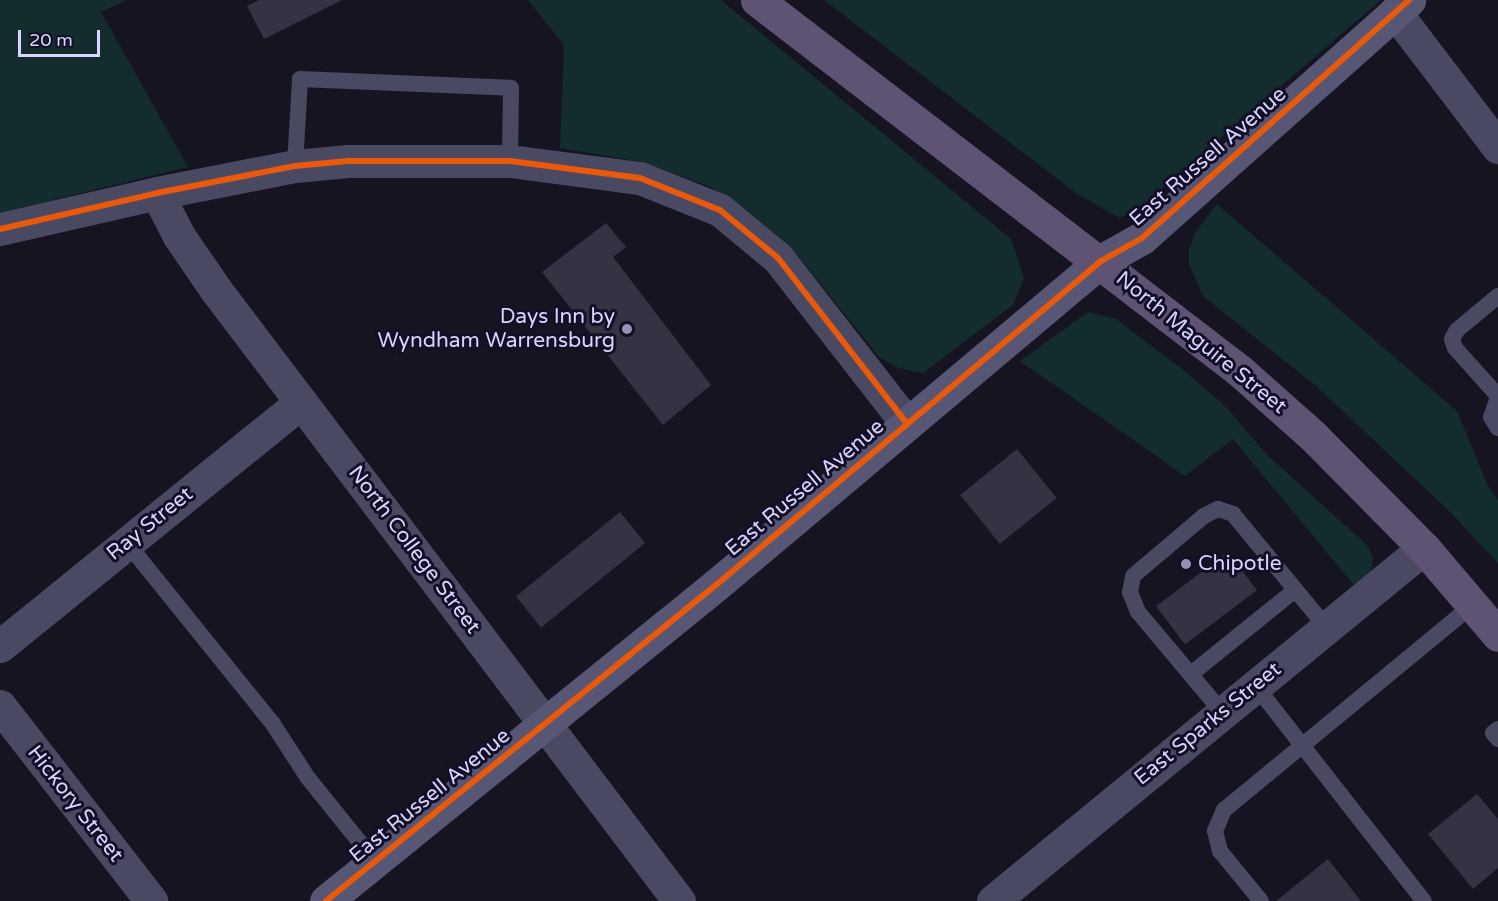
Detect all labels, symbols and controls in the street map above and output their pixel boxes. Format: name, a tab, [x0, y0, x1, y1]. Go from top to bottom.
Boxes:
scale bar	[21, 18, 104, 56]
text: 20 m	[29, 29, 73, 51]
street label: East Russell Avenue	[1124, 82, 1292, 232]
street label: North Maguire Street	[1111, 266, 1291, 420]
place label: Days Inn by Wyndham Warrensburg	[378, 304, 615, 354]
marker: Days Inn by Wyndham Warrensburg	[620, 322, 634, 336]
street label: East Russell Avenue	[721, 414, 889, 562]
street label: North College Street	[343, 461, 485, 639]
street label: Ray Street	[102, 482, 198, 566]
place label: Chipotle	[1198, 551, 1282, 577]
marker: Chipotle	[1179, 557, 1193, 571]
street label: East Sparks Street	[1130, 657, 1286, 791]
street label: East Russell Avenue	[345, 723, 515, 869]
street label: Hickory Street	[22, 741, 128, 867]

